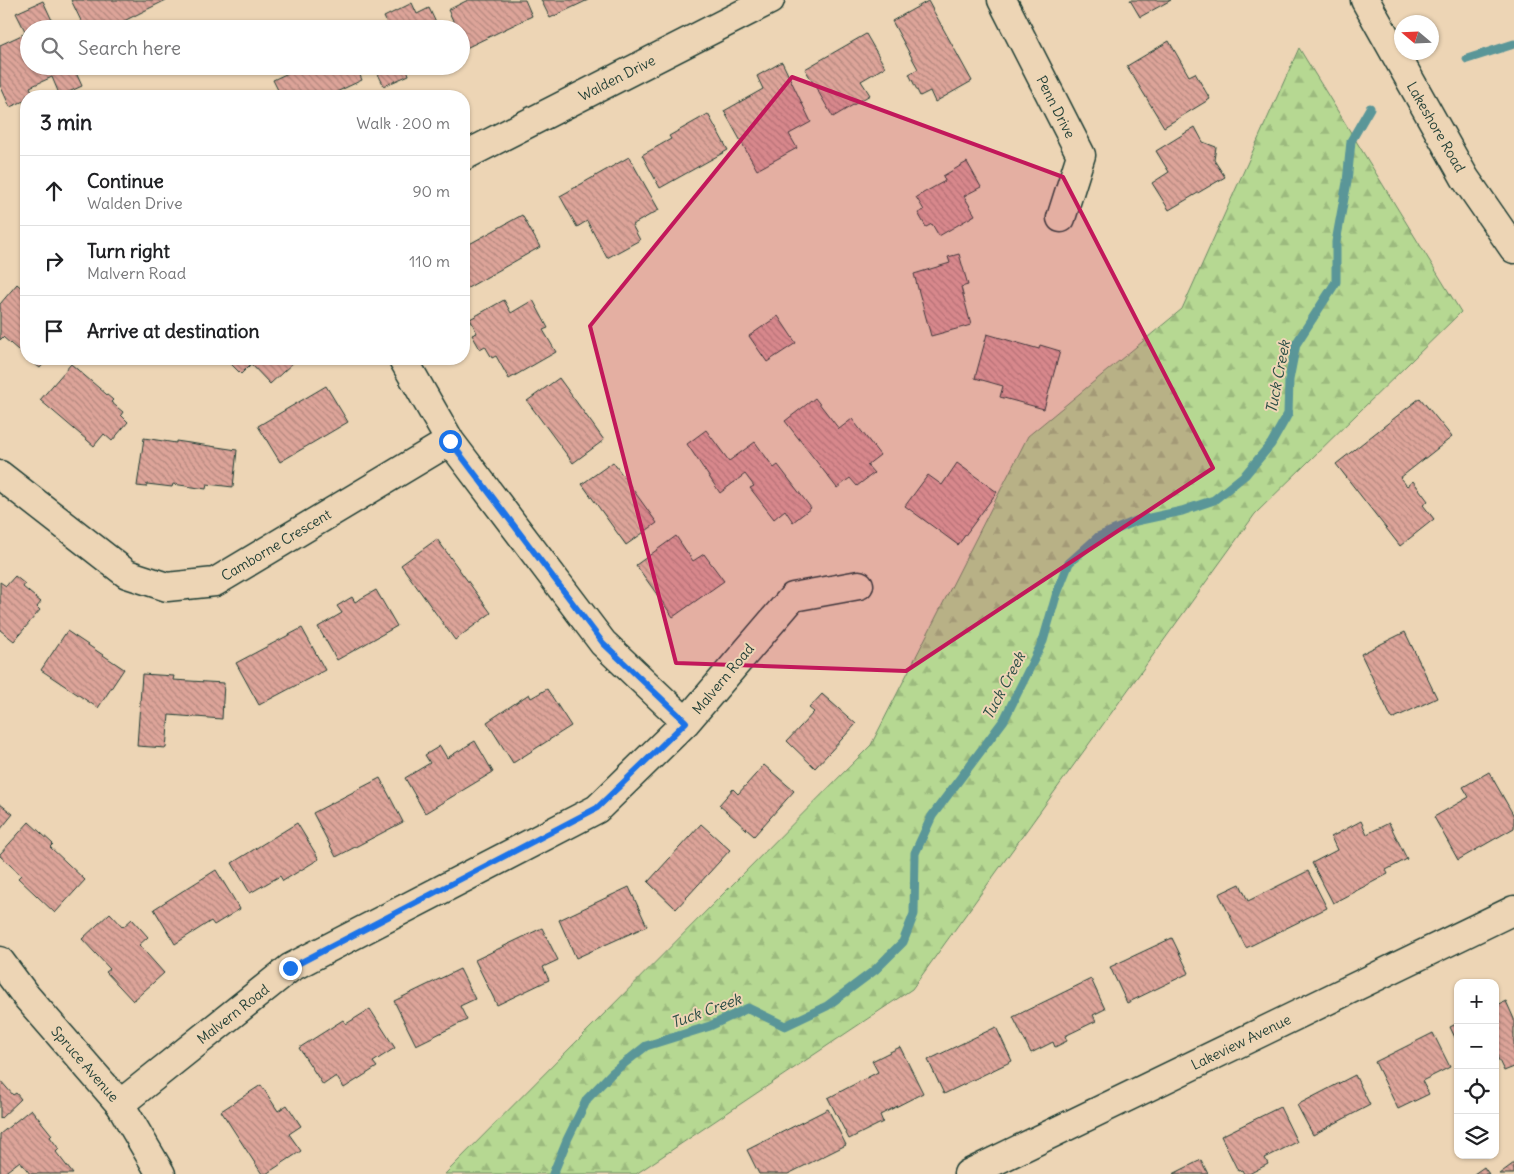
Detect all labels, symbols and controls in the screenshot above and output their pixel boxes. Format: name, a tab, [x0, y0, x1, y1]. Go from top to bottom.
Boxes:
north arrow	[1394, 15, 1439, 60]
search box	[20, 20, 470, 75]
icon: search	[38, 34, 66, 62]
text: Search here	[78, 36, 181, 60]
street label: Walden Drive	[576, 51, 658, 105]
street label: Penn Drive	[1033, 73, 1079, 141]
street label: Lakeshore Road	[1403, 79, 1469, 175]
text: 3 min	[40, 109, 92, 136]
text: Walk · 200 m	[356, 113, 450, 133]
text: Continue	[87, 169, 164, 193]
icon: ahead	[40, 177, 68, 205]
text: 90 m	[412, 181, 450, 201]
text: Walden Drive	[87, 193, 183, 213]
text: Turn right	[87, 239, 170, 263]
icon: right	[40, 247, 68, 275]
text: 110 m	[409, 251, 450, 271]
text: Malvern Road	[87, 263, 186, 283]
icon: arrive	[40, 317, 68, 345]
text: Arrive at destination	[87, 319, 260, 343]
water label: Tuck Creek	[1261, 338, 1294, 415]
route start	[439, 430, 462, 453]
street label: Camborne Crescent	[218, 505, 334, 585]
street label: Malvern Road	[688, 640, 758, 718]
water label: Tuck Creek	[978, 648, 1030, 723]
route end	[279, 957, 302, 980]
map controls	[1454, 979, 1499, 1159]
button: +	[1454, 979, 1499, 1024]
street label: Malvern Road	[193, 980, 273, 1048]
water label: Tuck Creek	[668, 989, 745, 1032]
street label: Lakeview Avenue	[1188, 1010, 1294, 1074]
street label: Spruce Avenue	[47, 1023, 123, 1105]
button: −	[1454, 1024, 1499, 1069]
button: locate	[1454, 1069, 1499, 1114]
button: layers	[1454, 1114, 1499, 1159]

